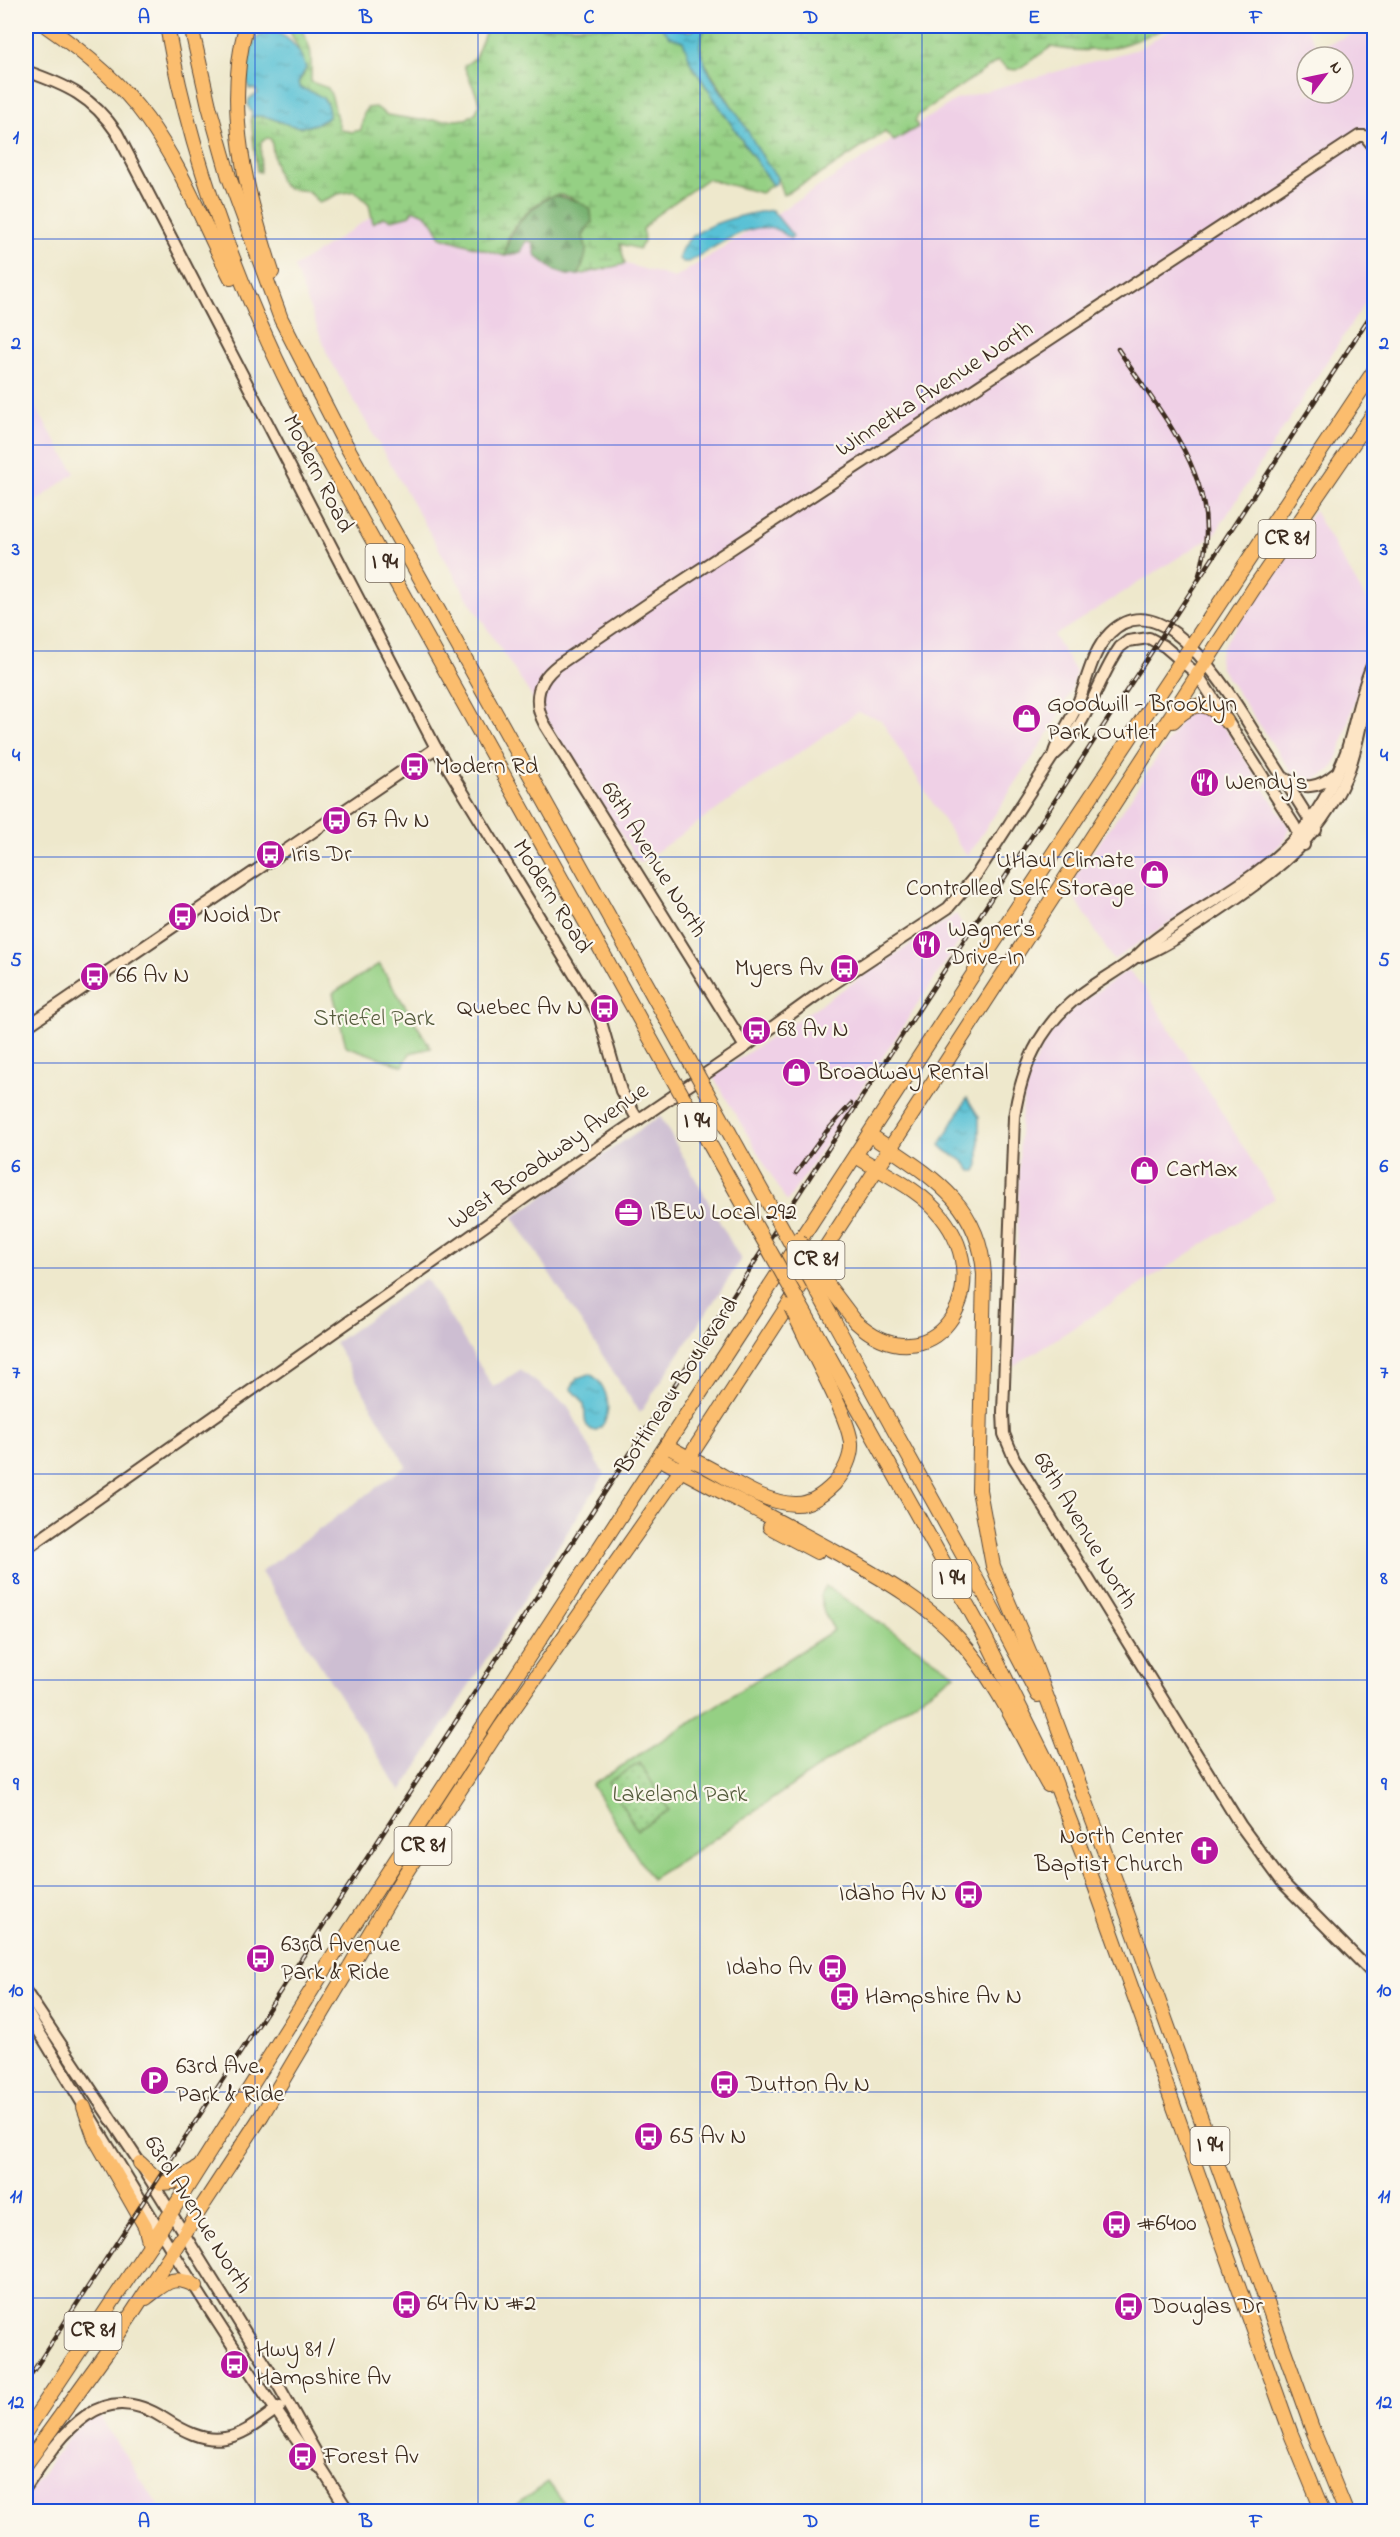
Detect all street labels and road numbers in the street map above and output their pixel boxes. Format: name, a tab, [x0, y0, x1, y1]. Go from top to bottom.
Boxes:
street label: Winnetka Avenue North	[829, 313, 1041, 467]
street label: Modern Road	[272, 409, 362, 540]
road number: CR 81	[1258, 520, 1316, 558]
road number: I 94	[366, 544, 404, 582]
street label: 68th Avenue North	[591, 775, 715, 945]
street label: Modern Road	[502, 833, 600, 961]
street label: West Broadway Avenue	[441, 1074, 657, 1240]
road number: I 94	[678, 1103, 716, 1141]
road number: CR 81	[788, 1241, 844, 1279]
street label: Bottineau Boulevard	[607, 1290, 749, 1482]
street label: 68th Avenue North	[1023, 1446, 1145, 1616]
road number: I 94	[932, 1560, 972, 1598]
road number: CR 81	[394, 1827, 452, 1865]
road number: I 94	[1190, 2127, 1230, 2165]
street label: 63rd Avenue North	[134, 2129, 260, 2301]
road number: CR 81	[64, 2312, 122, 2350]

